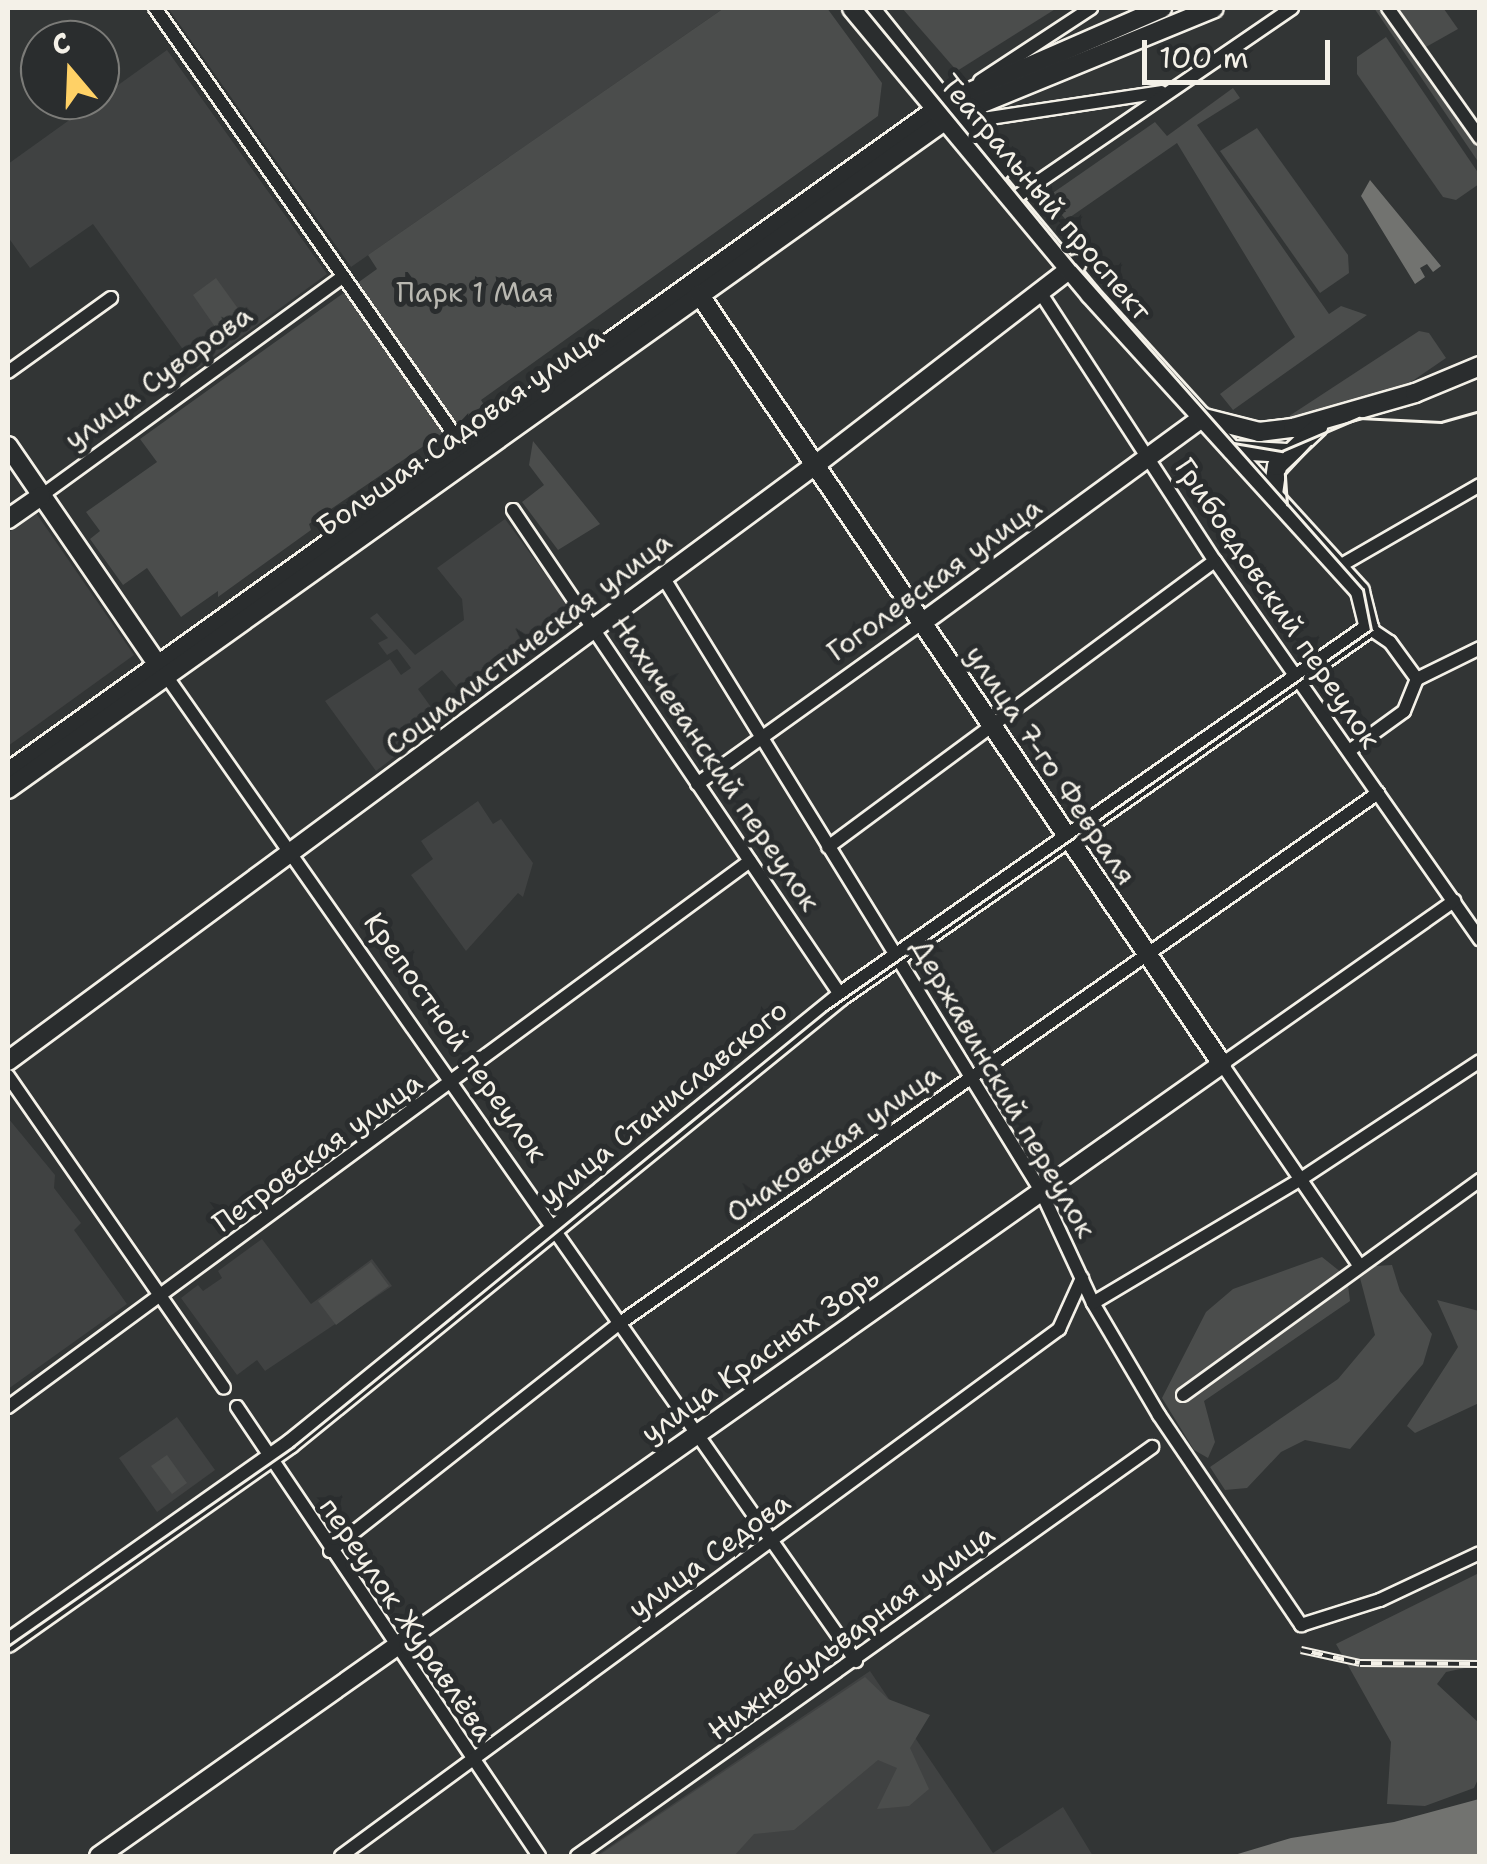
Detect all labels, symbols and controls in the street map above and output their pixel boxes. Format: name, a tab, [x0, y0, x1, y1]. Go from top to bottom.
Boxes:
north arrow	[20, 20, 120, 120]
scale bar	[1147, 20, 1334, 82]
text: С	[47, 23, 75, 64]
text: 100 m	[1159, 37, 1249, 78]
street label: Театральный проспект	[933, 67, 1159, 327]
park label: Парк 1 Мая	[396, 275, 554, 309]
street label: улица Суворова	[58, 298, 258, 456]
street label: Большая Садовая улица	[310, 319, 610, 543]
street label: Грибоедовский переулок	[1168, 451, 1388, 755]
street label: Гоголевская улица	[820, 490, 1048, 668]
street label: Социалистическая улица	[378, 524, 678, 762]
street label: Нахичеванский переулок	[604, 609, 828, 917]
street label: улица 7-го Февраля	[958, 639, 1144, 891]
street label: Крепостной переулок	[357, 906, 555, 1168]
street label: Державинский переулок	[904, 932, 1104, 1244]
street label: улица Станиславского	[532, 993, 794, 1213]
street label: Очаковская улица	[720, 1057, 946, 1229]
street label: Петровская улица	[206, 1065, 428, 1239]
street label: улица Красных Зорь	[634, 1260, 886, 1450]
street label: улица Седова	[622, 1485, 796, 1625]
street label: переулок Журавлёва	[313, 1491, 501, 1747]
street label: Нижнебульварная улица	[701, 1517, 1001, 1747]

